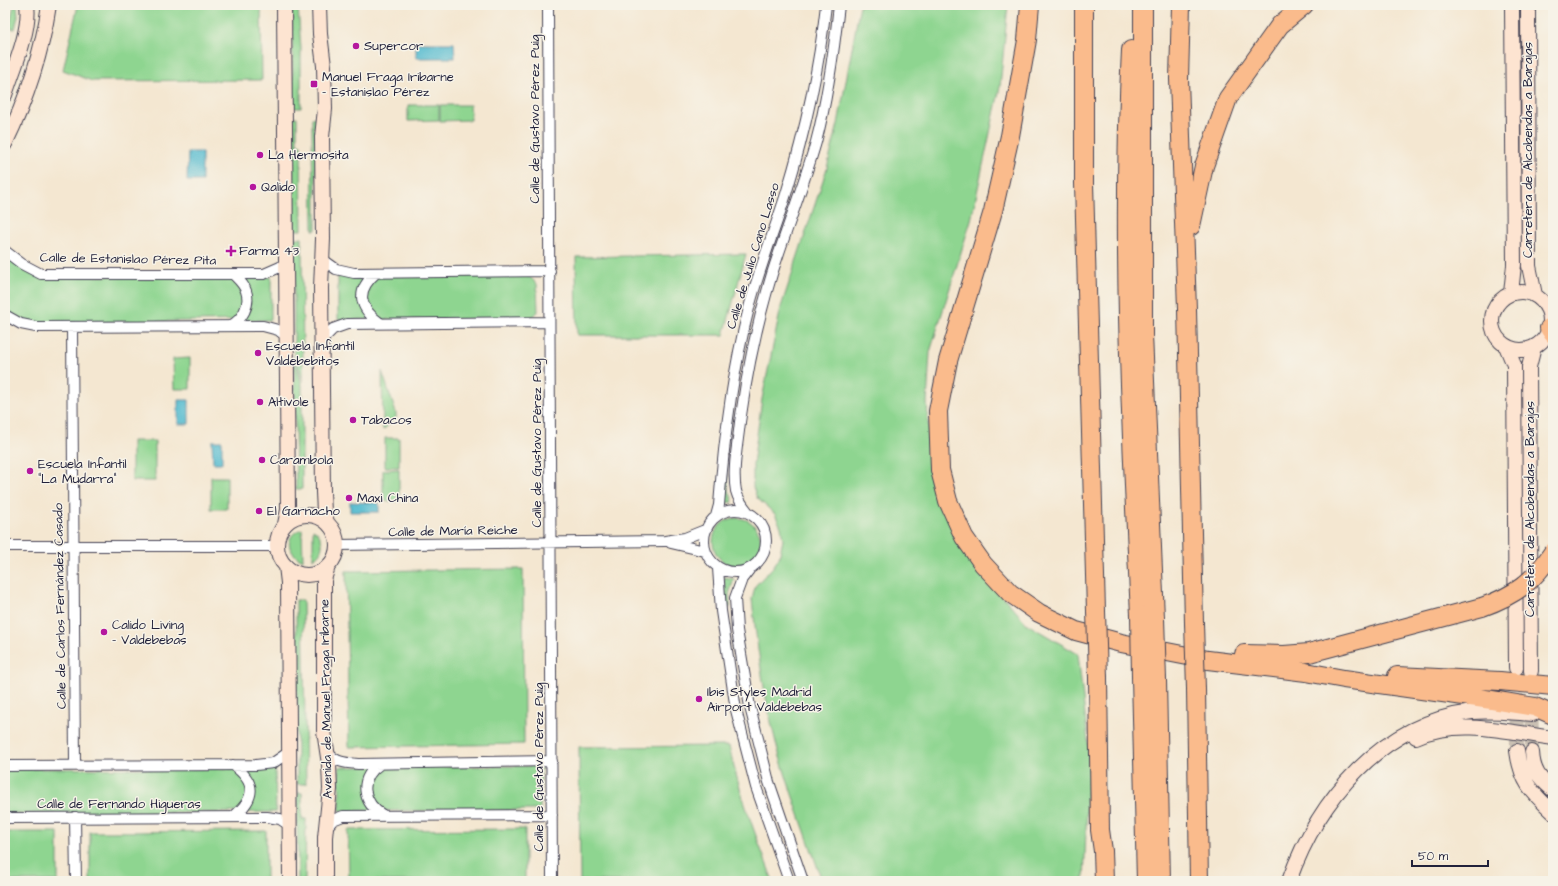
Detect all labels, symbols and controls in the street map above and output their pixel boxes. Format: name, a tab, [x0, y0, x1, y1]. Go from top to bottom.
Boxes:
street label: Calle de Gustavo Pérez Puig	[526, 34, 545, 204]
place label: Supercor	[364, 37, 423, 55]
marker: Supercor	[351, 41, 361, 51]
street label: Carretera de Alcobendas a Barajas	[1519, 42, 1537, 258]
place label: Manuel Fraga Iribarne - Estanislao Pérez	[322, 68, 454, 101]
marker: Manuel Fraga Iribarne - Estanislao Pérez	[309, 79, 319, 89]
place label: La Hermosita	[268, 146, 349, 164]
marker: La Hermosita	[255, 150, 265, 160]
place label: Qalido	[261, 178, 296, 196]
street label: Calle de Julio Cano Lasso	[722, 180, 784, 331]
marker: Qalido	[248, 182, 258, 192]
place label: Farma 43	[239, 242, 300, 260]
marker: Farma 43	[226, 246, 236, 256]
street label: Calle de Estanislao Pérez Pita	[40, 248, 217, 270]
place label: Escuela Infantil Valdebebitos	[266, 337, 355, 370]
marker: Escuela Infantil Valdebebitos	[253, 348, 263, 358]
street label: Calle de Gustavo Pérez Puig	[528, 358, 547, 528]
place label: Altivole	[268, 393, 309, 411]
marker: Altivole	[255, 397, 265, 407]
street label: Carretera de Alcobendas a Barajas	[1521, 401, 1539, 617]
place label: Tabacos	[361, 411, 412, 429]
marker: Tabacos	[348, 415, 358, 425]
place label: Carambola	[270, 451, 333, 469]
place label: Escuela Infantil "La Mudarra"	[38, 455, 127, 488]
marker: Carambola	[257, 455, 267, 465]
marker: Escuela Infantil "La Mudarra"	[25, 466, 35, 476]
place label: Maxi China	[357, 489, 419, 507]
marker: Maxi China	[344, 493, 354, 503]
street label: Calle de Carlos Fernández Casado	[49, 502, 71, 709]
place label: El Garnacho	[267, 502, 341, 520]
marker: El Garnacho	[254, 506, 264, 516]
street label: Calle de María Reiche	[388, 521, 518, 541]
street label: Avenida de Manuel Fraga Iribarne	[315, 599, 338, 799]
place label: Calido Living - Valdebebas	[112, 616, 187, 649]
marker: Calido Living - Valdebebas	[99, 627, 109, 637]
street label: Calle de Gustavo Pérez Puig	[530, 682, 549, 852]
place label: Ibis Styles Madrid Airport Valdebebas	[707, 683, 822, 716]
marker: Ibis Styles Madrid Airport Valdebebas	[694, 694, 704, 704]
street label: Calle de Fernando Higueras	[37, 795, 201, 814]
scale bar	[1412, 842, 1488, 868]
text: 50 m	[1418, 848, 1449, 865]

